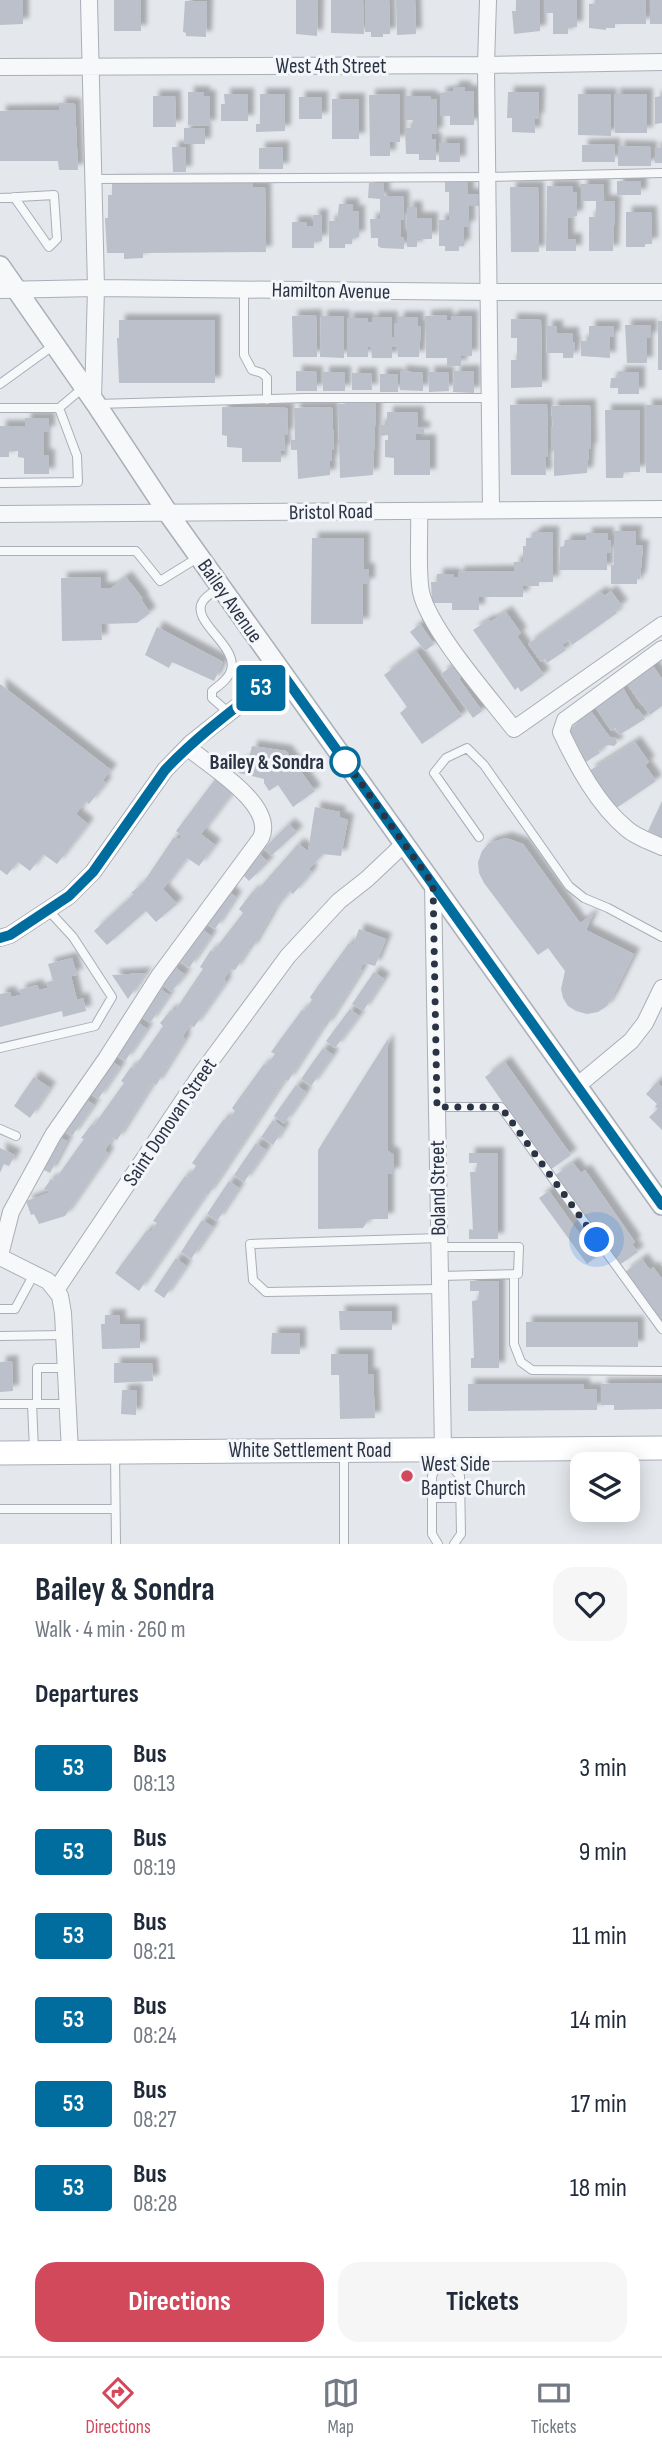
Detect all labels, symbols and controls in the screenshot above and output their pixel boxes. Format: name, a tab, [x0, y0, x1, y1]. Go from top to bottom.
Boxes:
street label: West 4th Street	[276, 54, 386, 79]
street label: Hamilton Avenue	[271, 277, 391, 305]
street label: Bristol Road	[289, 499, 373, 525]
street label: Bailey Avenue	[192, 554, 268, 648]
line badge: 53	[230, 665, 292, 711]
text: 53	[250, 673, 272, 702]
marker: Bailey & Sondra	[330, 747, 360, 777]
place label: Bailey & Sondra	[210, 750, 324, 775]
street label: Saint Donovan Street	[118, 1053, 222, 1191]
street label: Boland Street	[425, 1140, 451, 1236]
your location	[579, 1222, 614, 1257]
street label: White Settlement Road	[229, 1438, 391, 1463]
place label: West Side Baptist Church	[421, 1452, 526, 1501]
map controls	[570, 1452, 640, 1522]
button: layers	[570, 1452, 640, 1522]
marker: West Side Baptist Church	[399, 1468, 415, 1484]
button: heart	[553, 1567, 627, 1641]
text: Bailey & Sondra	[35, 1570, 215, 1610]
text: Walk · 4 min · 260 m	[35, 1616, 185, 1644]
text: Departures	[35, 1679, 139, 1710]
text: Bus	[133, 1739, 167, 1770]
text: 53	[63, 1753, 84, 1782]
text: 3 min	[579, 1753, 627, 1784]
text: 08:13	[133, 1770, 175, 1798]
text: Bus	[133, 1823, 167, 1854]
text: 53	[63, 1837, 84, 1866]
text: 9 min	[579, 1837, 627, 1868]
text: 08:19	[133, 1854, 176, 1882]
text: Bus	[133, 1907, 167, 1938]
text: 53	[63, 1921, 84, 1950]
text: 11 min	[572, 1921, 627, 1952]
text: 08:21	[133, 1938, 175, 1966]
text: Bus	[133, 1991, 167, 2022]
text: 53	[63, 2005, 84, 2034]
text: 14 min	[570, 2005, 627, 2036]
text: 08:24	[133, 2022, 177, 2050]
text: Bus	[133, 2075, 167, 2106]
text: 53	[63, 2089, 84, 2118]
text: 17 min	[571, 2089, 627, 2120]
text: 08:27	[133, 2106, 176, 2134]
text: Bus	[133, 2159, 167, 2190]
text: 53	[63, 2173, 84, 2202]
text: 18 min	[570, 2173, 627, 2204]
text: 08:28	[133, 2190, 177, 2218]
button: Directions	[35, 2262, 324, 2342]
button: Tickets	[338, 2262, 627, 2342]
tab: Directions	[85, 2374, 151, 2439]
tab: Map	[322, 2374, 360, 2439]
tab: Tickets	[531, 2374, 577, 2439]

